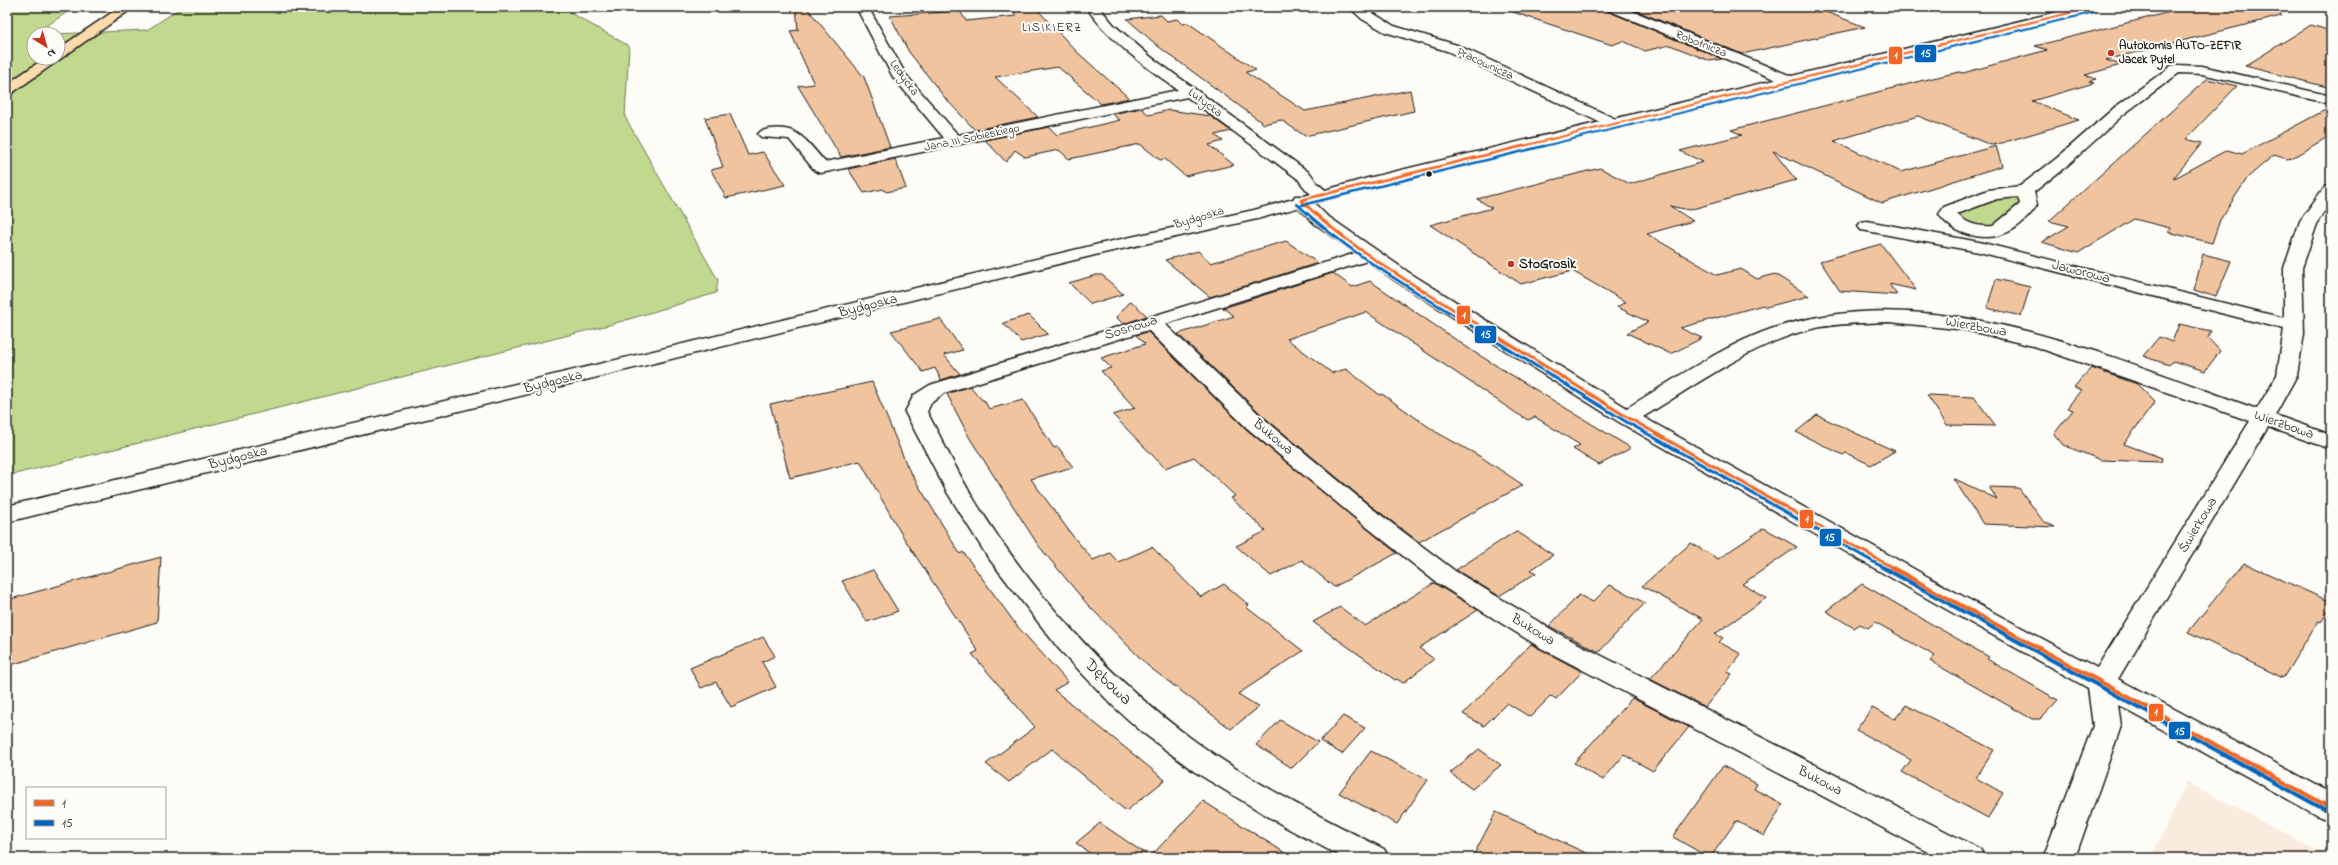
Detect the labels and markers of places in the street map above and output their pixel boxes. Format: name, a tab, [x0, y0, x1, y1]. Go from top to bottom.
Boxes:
place label: Autokomis AUTO-ZEFIR Jacek Pytel	[2119, 37, 2241, 71]
marker: Autokomis AUTO-ZEFIR Jacek Pytel	[2106, 48, 2116, 58]
unlabelled marker	[1424, 169, 1434, 179]
place label: StoGrosik	[1519, 254, 1577, 275]
marker: StoGrosik	[1506, 259, 1516, 269]

